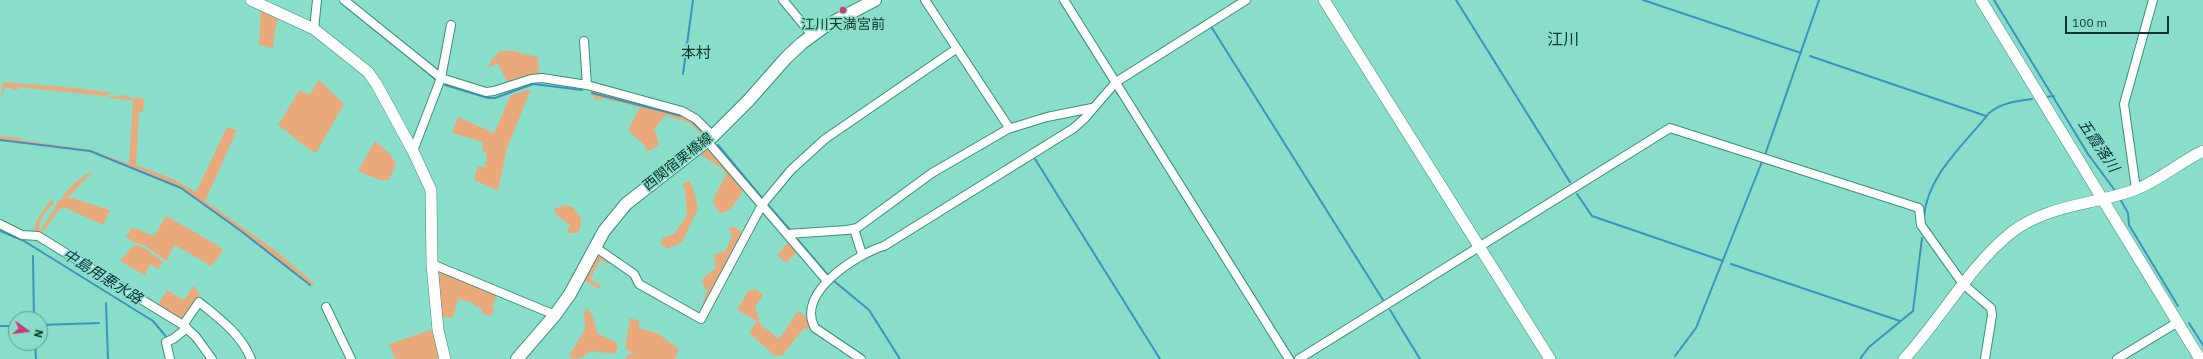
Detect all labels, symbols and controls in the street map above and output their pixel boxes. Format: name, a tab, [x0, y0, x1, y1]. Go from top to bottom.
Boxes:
marker: 江川天満宮前	[838, 5, 848, 15]
scale bar	[2067, 8, 2171, 34]
text: 100 m	[2072, 15, 2107, 30]
place label: 江川天満宮前	[801, 17, 885, 33]
district label: 江川	[1547, 30, 1579, 50]
district label: 本村	[681, 45, 711, 63]
water label: 五霞落川	[2074, 116, 2122, 176]
street label: 西関宿栗橋線	[640, 130, 716, 194]
water label: 中島用悪水路	[59, 246, 145, 308]
north arrow	[8, 311, 48, 351]
text: N	[31, 328, 46, 339]

